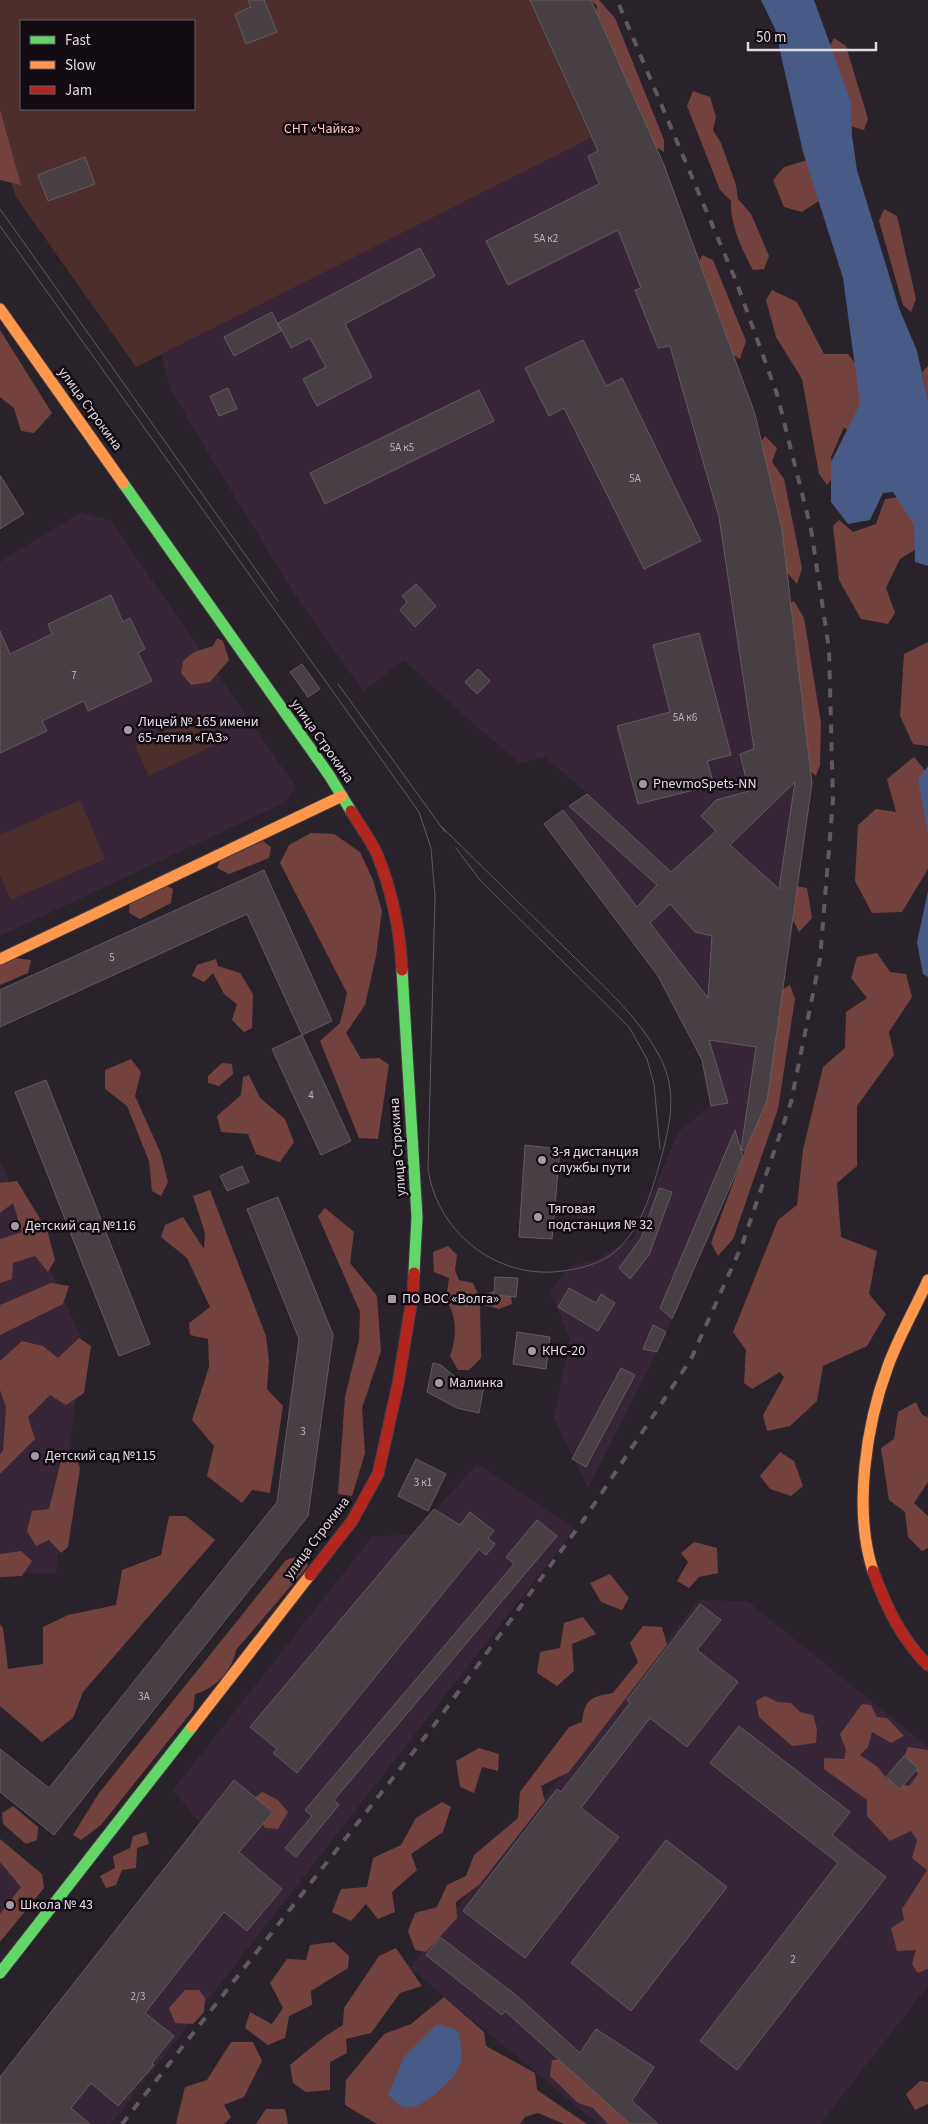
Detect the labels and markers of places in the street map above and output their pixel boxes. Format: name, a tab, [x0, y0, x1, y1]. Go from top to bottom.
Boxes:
place label: Лицей № 165 имени 65-летия «ГАЗ»	[138, 712, 259, 748]
marker: Лицей № 165 имени 65-летия «ГАЗ»	[122, 724, 134, 736]
place label: PnevmoSpets-NN	[653, 774, 756, 794]
marker: PnevmoSpets-NN	[637, 778, 649, 790]
place label: 3-я дистанция службы пути	[552, 1142, 639, 1178]
marker: 3-я дистанция службы пути	[536, 1154, 548, 1166]
place label: Тяговая подстанция № 32	[548, 1199, 653, 1235]
marker: Тяговая подстанция № 32	[532, 1211, 544, 1223]
place label: Детский сад №116	[25, 1216, 136, 1236]
marker: Детский сад №116	[9, 1220, 21, 1232]
place label: ПО ВОС «Волга»	[402, 1289, 499, 1309]
marker: ПО ВОС «Волга»	[386, 1293, 398, 1305]
place label: КНС-20	[542, 1341, 585, 1361]
marker: КНС-20	[526, 1345, 538, 1357]
place label: Малинка	[449, 1373, 503, 1393]
marker: Малинка	[433, 1377, 445, 1389]
place label: Детский сад №115	[45, 1446, 156, 1466]
marker: Детский сад №115	[29, 1450, 41, 1462]
place label: Школа № 43	[20, 1895, 93, 1915]
marker: Школа № 43	[4, 1899, 16, 1911]

